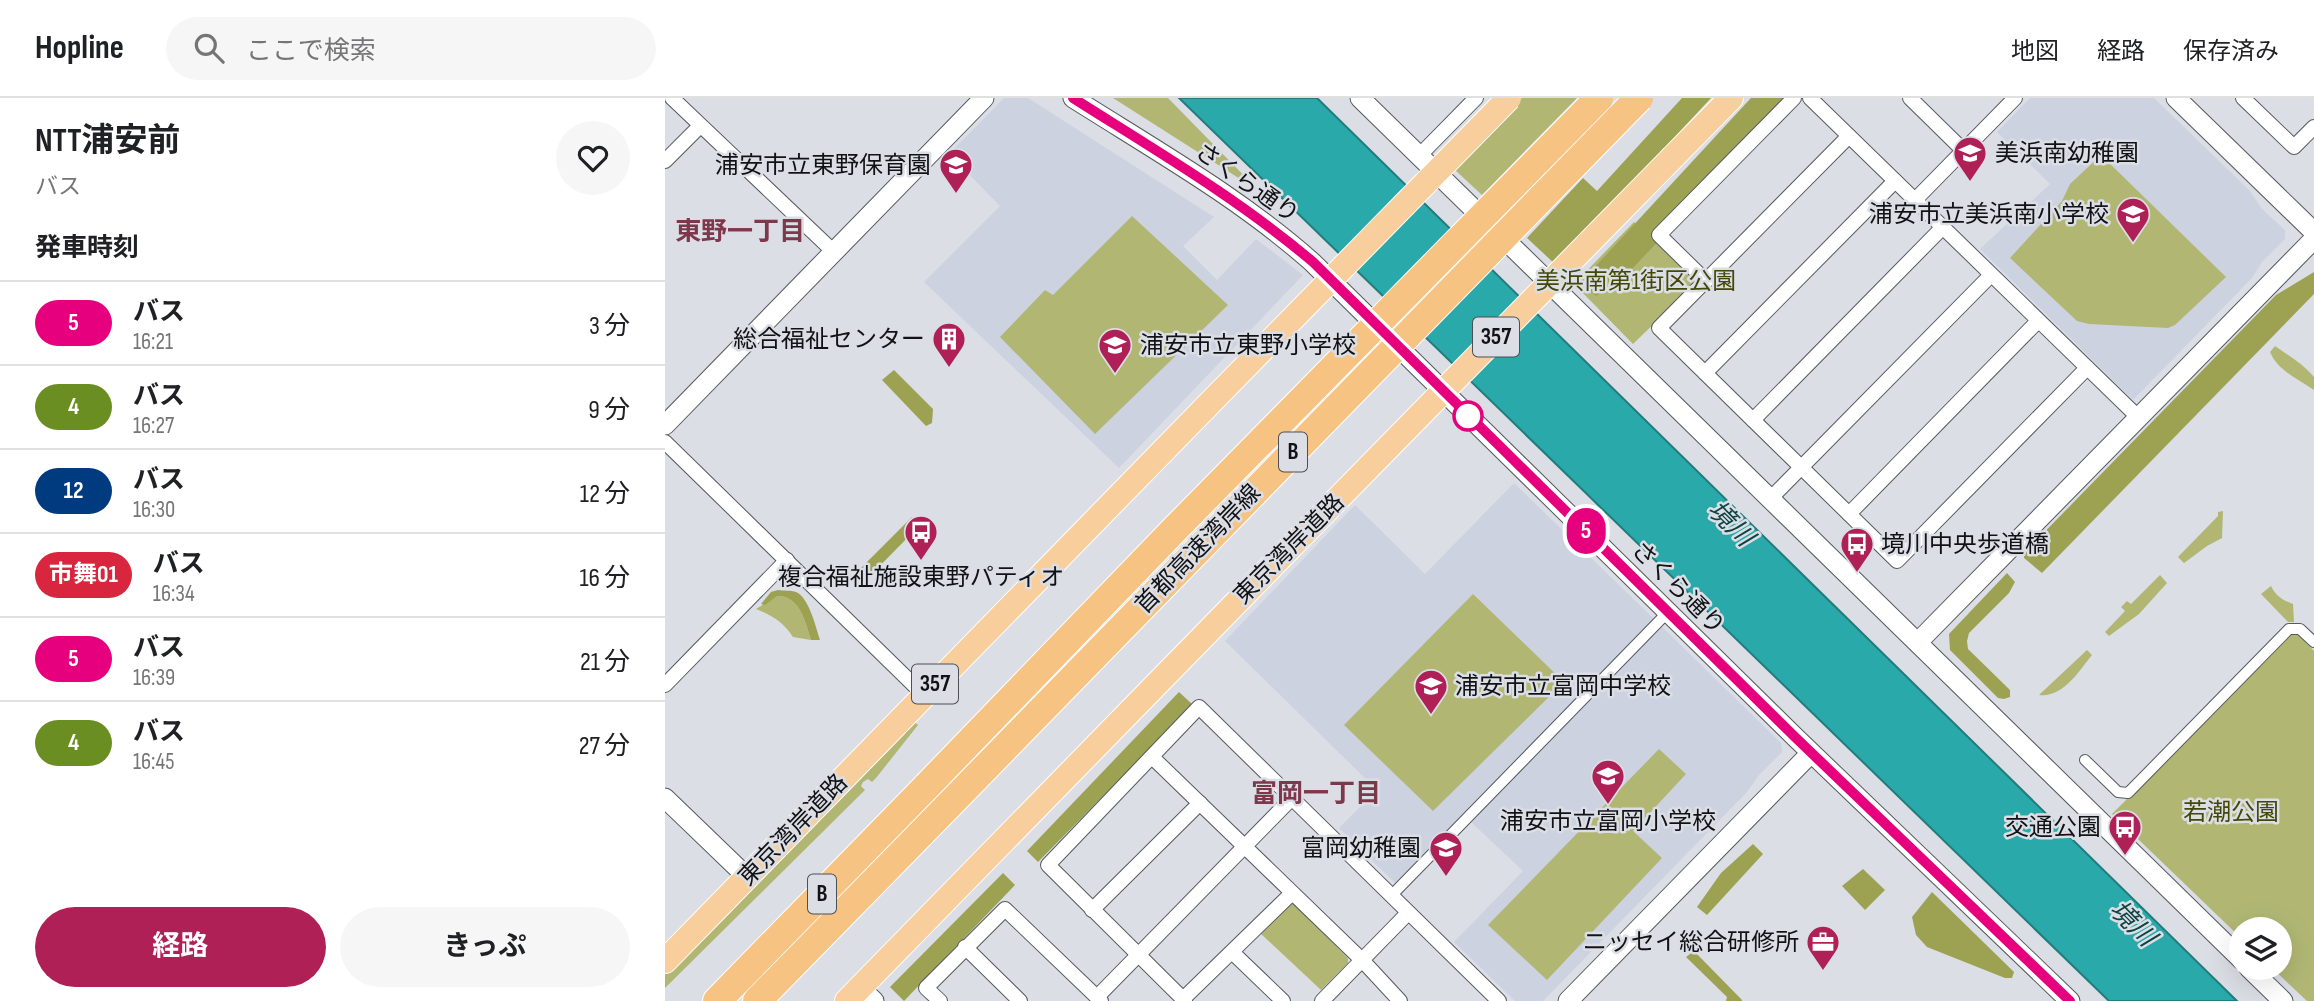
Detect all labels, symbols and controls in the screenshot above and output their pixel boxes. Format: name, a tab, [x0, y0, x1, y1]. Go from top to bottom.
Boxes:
search box	[166, 17, 656, 80]
text: Hopline	[35, 28, 124, 68]
icon: search	[190, 29, 228, 67]
text: ここで検索	[246, 36, 376, 67]
text: 地図	[2011, 37, 2059, 66]
text: 経路	[2097, 37, 2145, 66]
text: 保存済み	[2183, 37, 2279, 66]
text: NTT浦安前	[35, 121, 181, 161]
button: heart	[556, 121, 630, 195]
school or university icon: 美浜南幼稚園	[1951, 134, 1989, 183]
street label: さくら通り	[1190, 137, 1304, 229]
place label: 美浜南幼稚園	[1995, 139, 2139, 168]
school or university icon: 浦安市立東野保育園	[937, 146, 975, 195]
place label: 浦安市立東野保育園	[715, 151, 931, 180]
text: バス	[35, 173, 81, 201]
school or university icon: 浦安市立美浜南小学校	[2114, 195, 2152, 244]
place label: 浦安市立美浜南小学校	[1869, 200, 2109, 229]
district label: 東野一丁目	[675, 217, 805, 248]
text: 発車時刻	[35, 233, 139, 264]
park label: 美浜南第1街区公園	[1536, 267, 1736, 296]
text: バス	[133, 297, 185, 328]
text: 5	[68, 308, 79, 337]
text: 3 分	[589, 311, 630, 342]
road number: 357	[1473, 318, 1519, 356]
building icon: 総合福祉センター	[930, 320, 968, 369]
place label: 総合福祉センター	[733, 325, 925, 354]
school or university icon: 浦安市立東野小学校	[1096, 326, 1134, 375]
text: 16:21	[133, 328, 173, 356]
place label: 浦安市立東野小学校	[1140, 331, 1356, 360]
text: バス	[133, 381, 185, 412]
text: 4	[68, 392, 79, 421]
text: 9 分	[588, 395, 630, 426]
unlabelled marker	[1453, 401, 1483, 431]
text: 16:27	[133, 412, 174, 440]
road number: B	[1279, 432, 1307, 472]
text: バス	[133, 465, 185, 496]
text: 12	[63, 476, 84, 505]
text: 12 分	[580, 479, 630, 510]
street label: 首都高速湾岸線	[1129, 479, 1267, 619]
street label: 東京湾岸道路	[1228, 488, 1350, 610]
water label: 境川	[1701, 495, 1761, 555]
text: 16:30	[133, 496, 175, 524]
line badge: 5	[1563, 508, 1609, 554]
bus stop icon: 複合福祉施設東野パティオ	[902, 513, 940, 562]
text: 5	[1581, 516, 1591, 545]
bus stop icon: 境川中央歩道橋	[1838, 525, 1876, 574]
place label: 境川中央歩道橋	[1881, 530, 2049, 559]
street label: さくら通り	[1625, 535, 1731, 641]
text: バス	[153, 549, 205, 580]
text: 市舞01	[49, 560, 118, 589]
text: 16 分	[579, 563, 630, 594]
place label: 複合福祉施設東野パティオ	[778, 563, 1064, 592]
text: 16:34	[153, 580, 195, 608]
text: バス	[133, 633, 185, 664]
text: 5	[68, 644, 79, 673]
text: 21 分	[580, 647, 630, 678]
text: 16:39	[133, 664, 175, 692]
road number: 357	[912, 664, 958, 704]
school or university icon: 浦安市立富岡中学校	[1412, 667, 1450, 716]
place label: 浦安市立富岡中学校	[1455, 672, 1671, 701]
text: バス	[133, 717, 185, 748]
text: 4	[68, 728, 79, 757]
text: 27 分	[579, 731, 630, 762]
text: 16:45	[133, 748, 174, 776]
school or university icon: 浦安市立富岡小学校	[1589, 757, 1627, 806]
street label: 東京湾岸道路	[733, 768, 853, 892]
district label: 富岡一丁目	[1251, 779, 1381, 810]
park label: 若潮公園	[2183, 798, 2279, 827]
place label: 浦安市立富岡小学校	[1500, 807, 1716, 836]
bus stop icon: 交通公園	[2106, 808, 2144, 857]
place label: 交通公園	[2005, 813, 2101, 842]
school or university icon: 富岡幼稚園	[1427, 829, 1465, 878]
place label: 富岡幼稚園	[1301, 834, 1421, 863]
road number: B	[808, 874, 836, 914]
water label: 境川	[2103, 895, 2163, 955]
button: 経路	[35, 907, 326, 987]
button: きっぷ	[340, 907, 630, 987]
map controls	[2229, 917, 2292, 980]
button: layers	[2229, 917, 2292, 980]
office icon: ニッセイ総合研修所	[1804, 923, 1842, 972]
place label: ニッセイ総合研修所	[1583, 928, 1799, 957]

